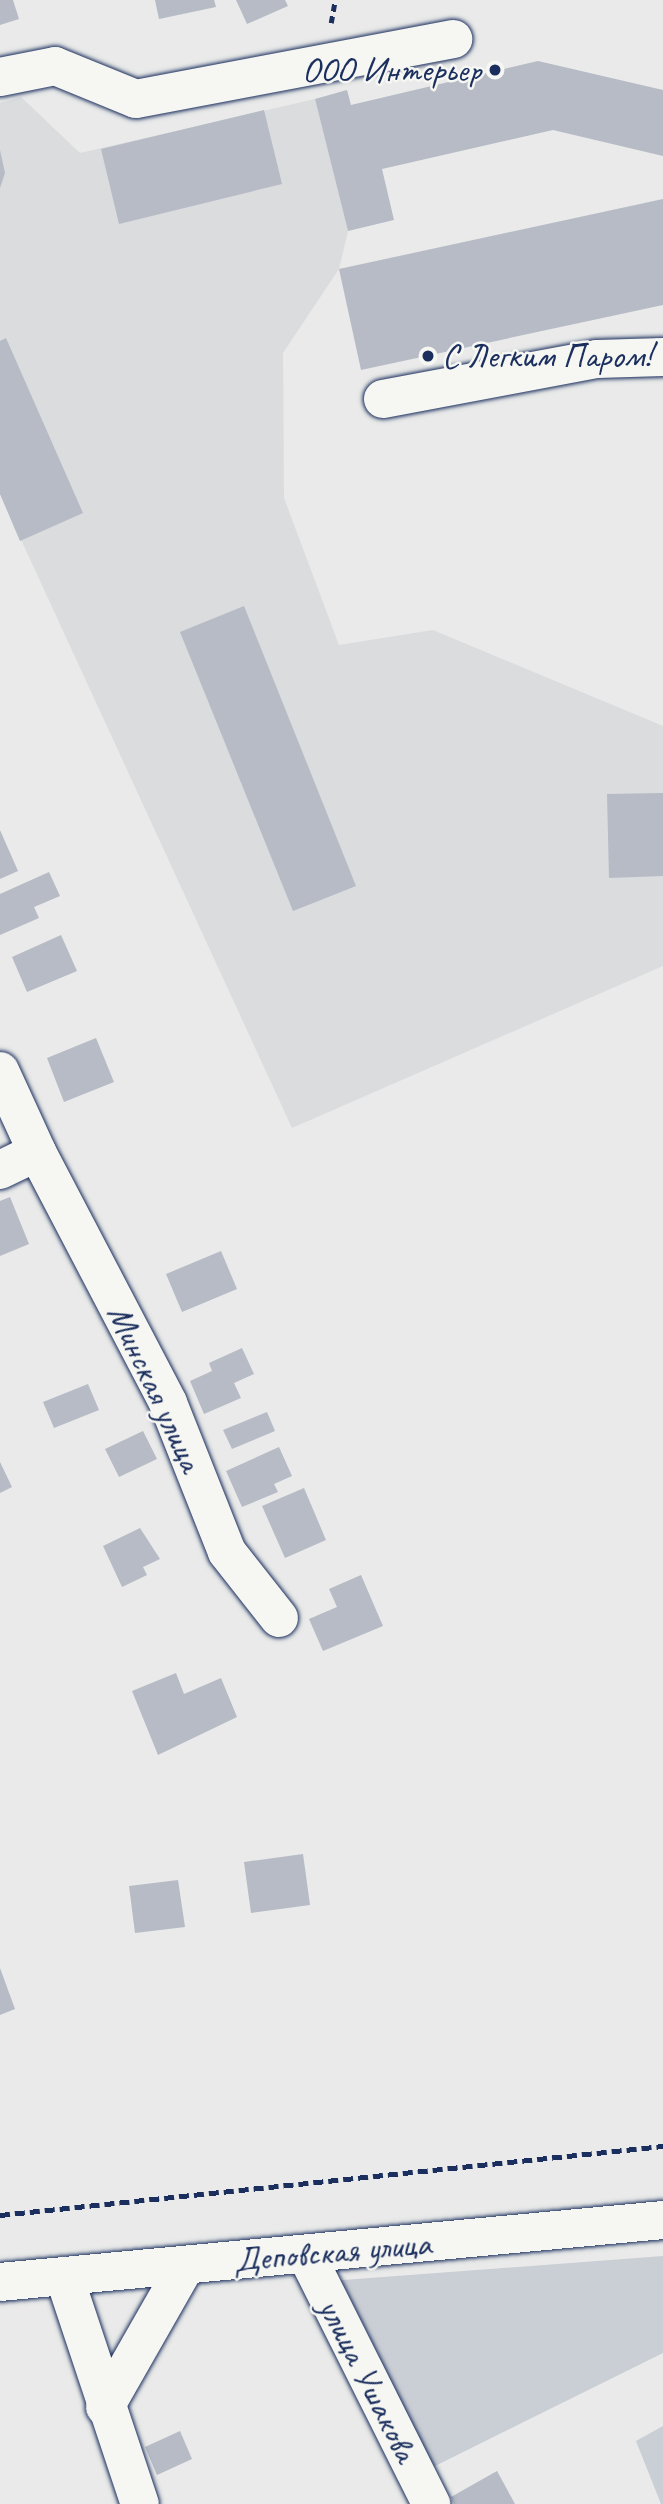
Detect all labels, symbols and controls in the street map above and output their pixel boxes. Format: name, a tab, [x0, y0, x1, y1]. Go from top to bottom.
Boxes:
place label: ООО Интерьер	[302, 49, 481, 91]
marker: ООО Интерьер	[487, 62, 503, 78]
place label: С Легким Паром!	[442, 335, 654, 377]
marker: С Легким Паром!	[420, 348, 436, 364]
street label: Минская улица	[98, 1298, 212, 1478]
street label: Деповская улица	[230, 2222, 434, 2282]
street label: улица Ушакова	[309, 2291, 427, 2469]

